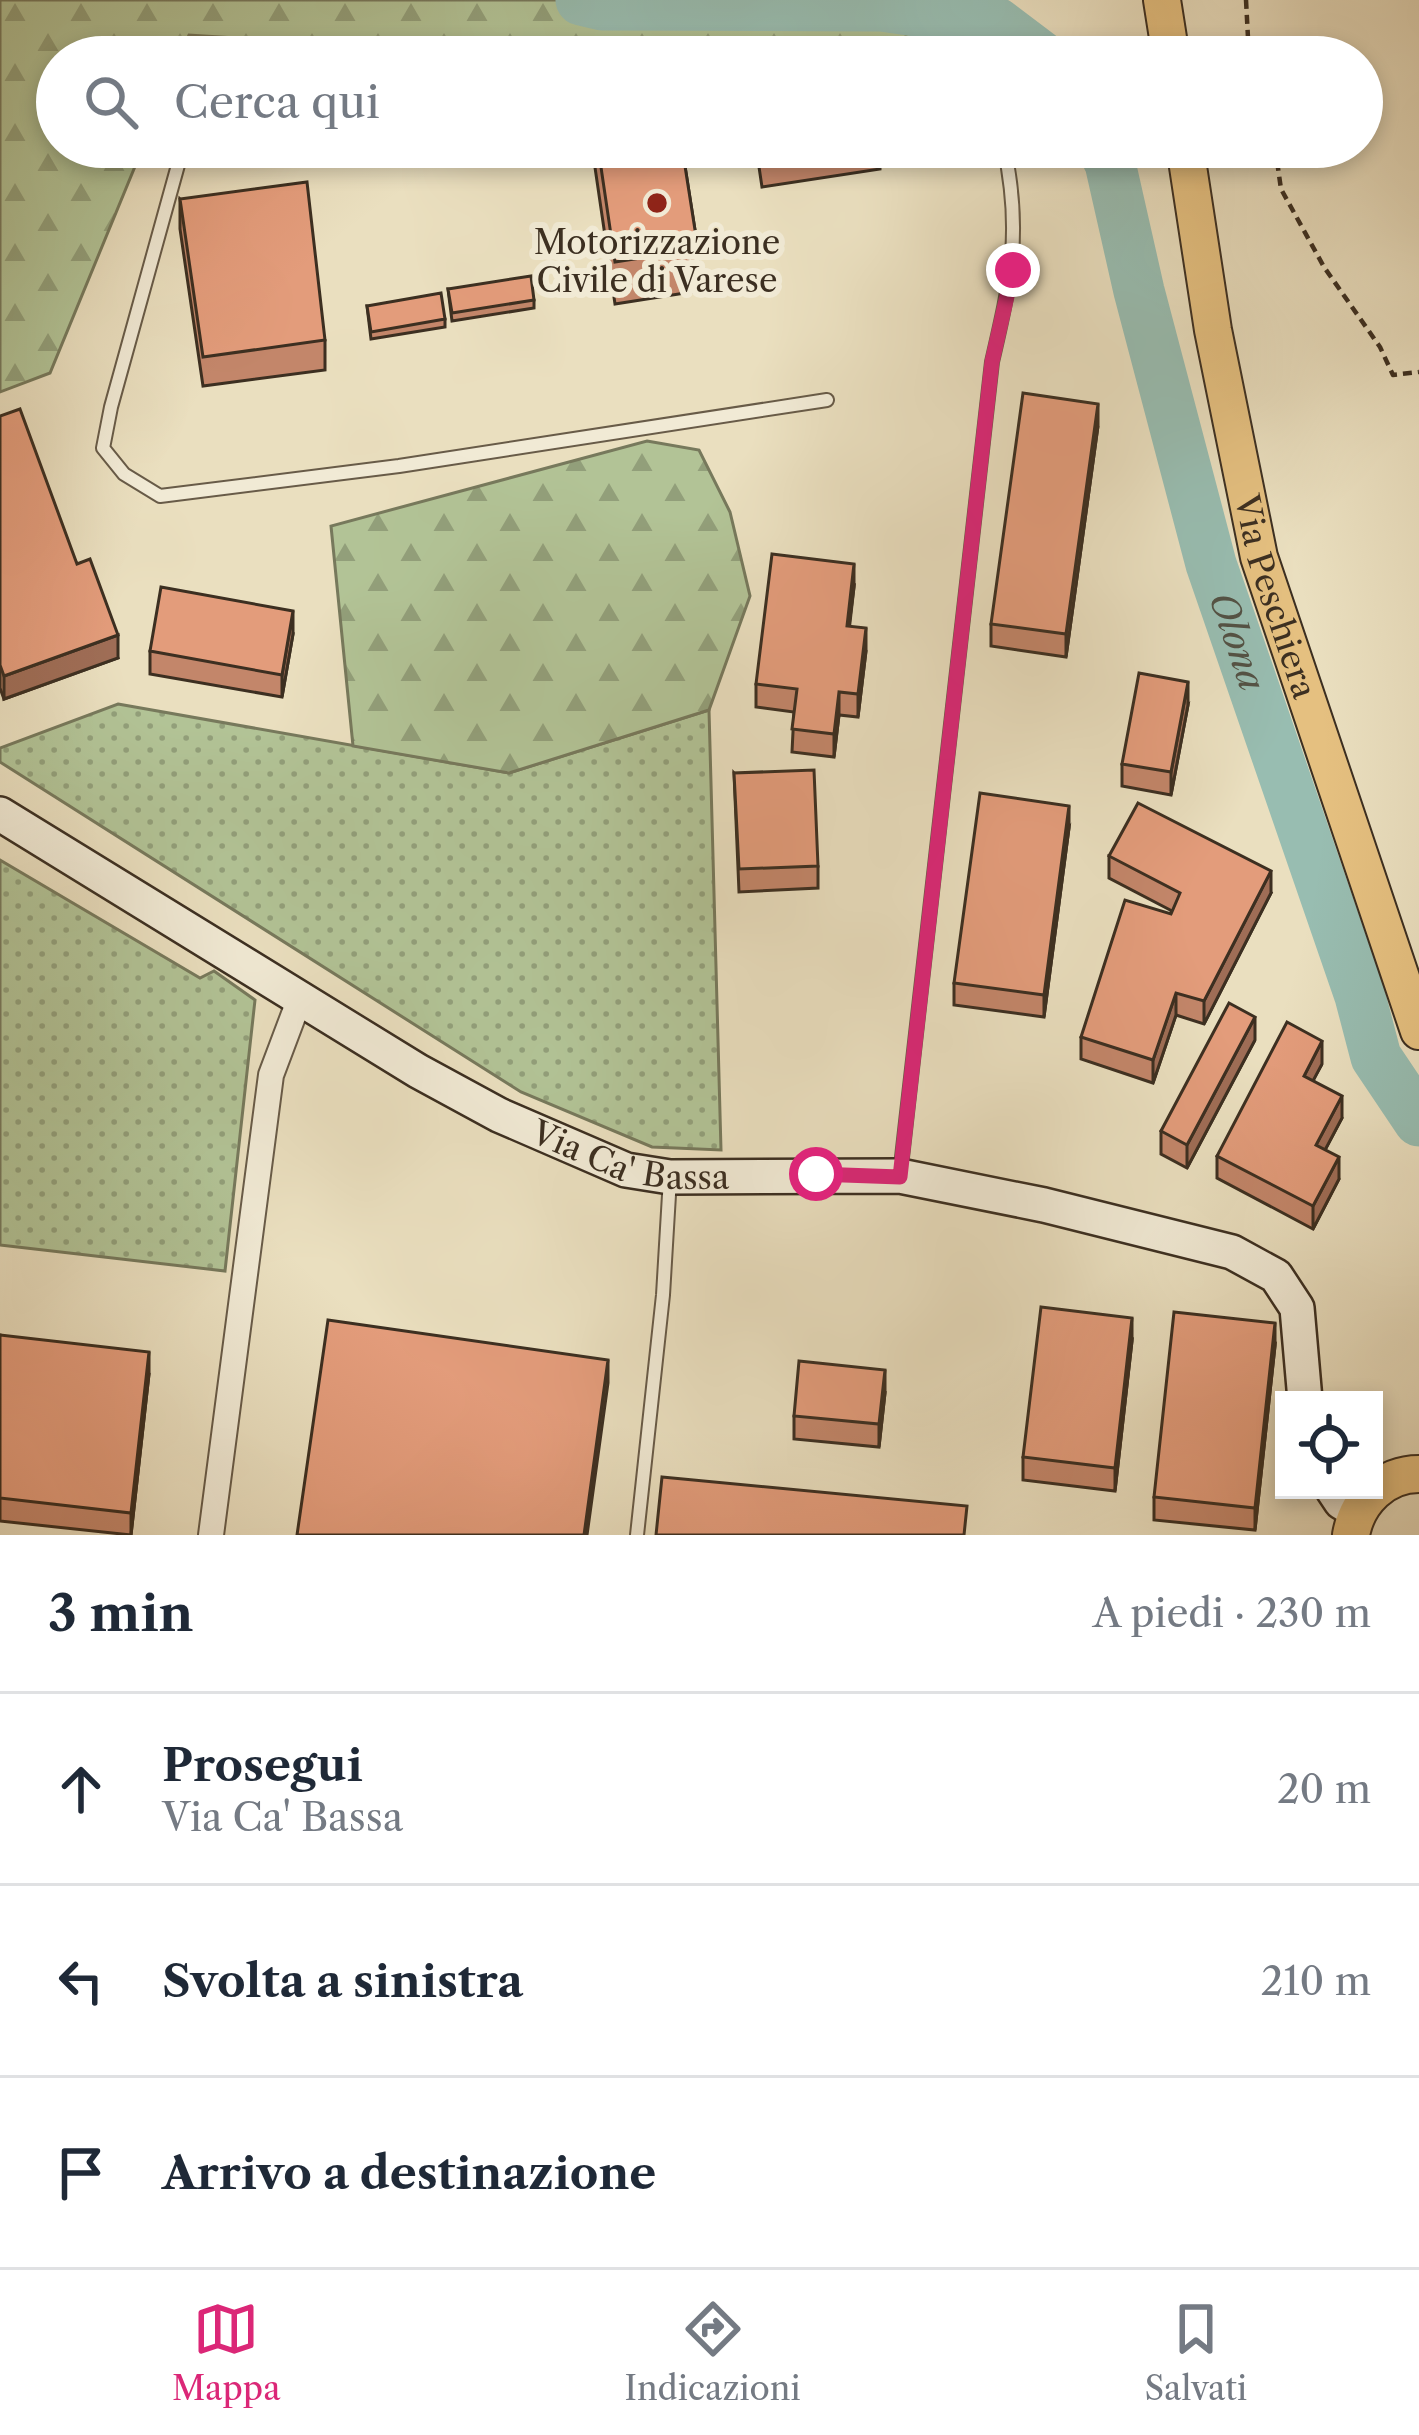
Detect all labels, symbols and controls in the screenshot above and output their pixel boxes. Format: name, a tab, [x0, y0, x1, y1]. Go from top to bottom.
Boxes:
search box	[36, 36, 1383, 168]
icon: search	[78, 69, 144, 135]
text: Cerca qui	[174, 74, 380, 130]
marker: Motorizzazione Civile di Varese	[644, 190, 670, 216]
place label: Motorizzazione Civile di Varese	[534, 222, 780, 301]
route end	[986, 243, 1040, 297]
street label: Via Peschiera	[1226, 490, 1325, 704]
water label: Olona	[1200, 586, 1275, 696]
street label: Via Ca' Bassa	[525, 1111, 730, 1198]
route start	[789, 1147, 843, 1201]
map controls	[1275, 1391, 1383, 1499]
button: locate	[1275, 1391, 1383, 1499]
text: 3 min	[48, 1582, 194, 1644]
text: A piedi · 230 m	[1093, 1589, 1371, 1637]
text: Prosegui	[162, 1737, 363, 1793]
icon: ahead	[48, 1756, 114, 1822]
text: 20 m	[1277, 1765, 1371, 1813]
text: Via Ca' Bassa	[162, 1793, 403, 1841]
icon: left	[48, 1948, 114, 2014]
text: Svolta a sinistra	[162, 1953, 523, 2009]
text: 210 m	[1261, 1957, 1371, 2005]
icon: arrive	[48, 2140, 114, 2206]
text: Arrivo a destinazione	[162, 2145, 656, 2201]
tab: Mappa	[172, 2296, 281, 2409]
tab: Indicazioni	[625, 2296, 801, 2409]
tab: Salvati	[1144, 2296, 1247, 2409]

